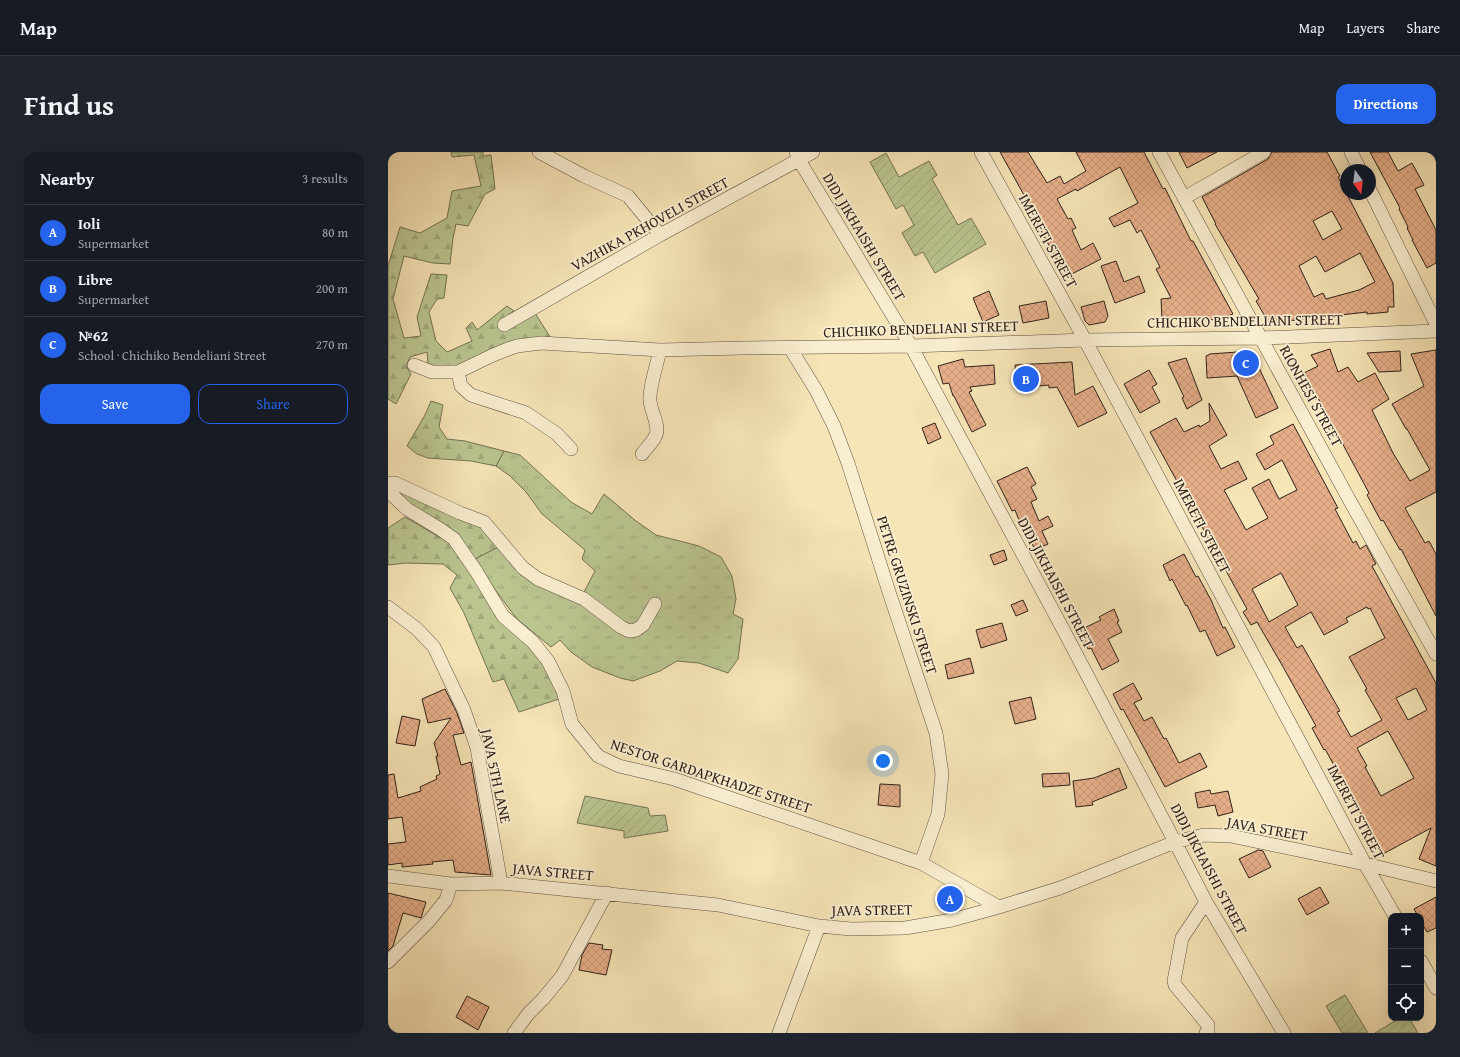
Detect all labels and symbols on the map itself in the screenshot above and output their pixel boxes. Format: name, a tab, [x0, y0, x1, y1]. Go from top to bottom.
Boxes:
north arrow	[1340, 164, 1376, 200]
street label: DIDI JIKHAISHI STREET	[818, 169, 911, 305]
street label: VAZHIKA PKHOVELI STREET	[567, 171, 733, 276]
street label: IMERETI STREET	[1014, 190, 1083, 292]
street label: CHICHIKO BENDELIANI STREET	[1147, 308, 1344, 333]
street label: CHICHIKO BENDELIANI STREET	[823, 315, 1020, 342]
street label: RIONHESI STREET	[1275, 341, 1348, 451]
pin: C	[1233, 348, 1259, 378]
pin: B	[1013, 364, 1039, 394]
street label: IMERETI STREET	[1169, 474, 1237, 578]
street label: PETRE GRUZINSKI STREET	[872, 513, 943, 677]
street label: DIDI JIKHAISHI STREET	[1013, 513, 1100, 653]
street label: JAVA 5TH LANE	[476, 725, 517, 825]
street label: NESTOR GARDAPKHADZE STREET	[608, 733, 815, 818]
your location	[873, 751, 893, 771]
street label: IMERETI STREET	[1323, 760, 1391, 864]
street label: DIDI JIKHAISHI STREET	[1166, 799, 1253, 939]
street label: JAVA STREET	[1223, 811, 1310, 846]
street label: JAVA STREET	[510, 857, 595, 886]
pin: A	[937, 884, 963, 914]
street label: JAVA STREET	[829, 898, 913, 921]

